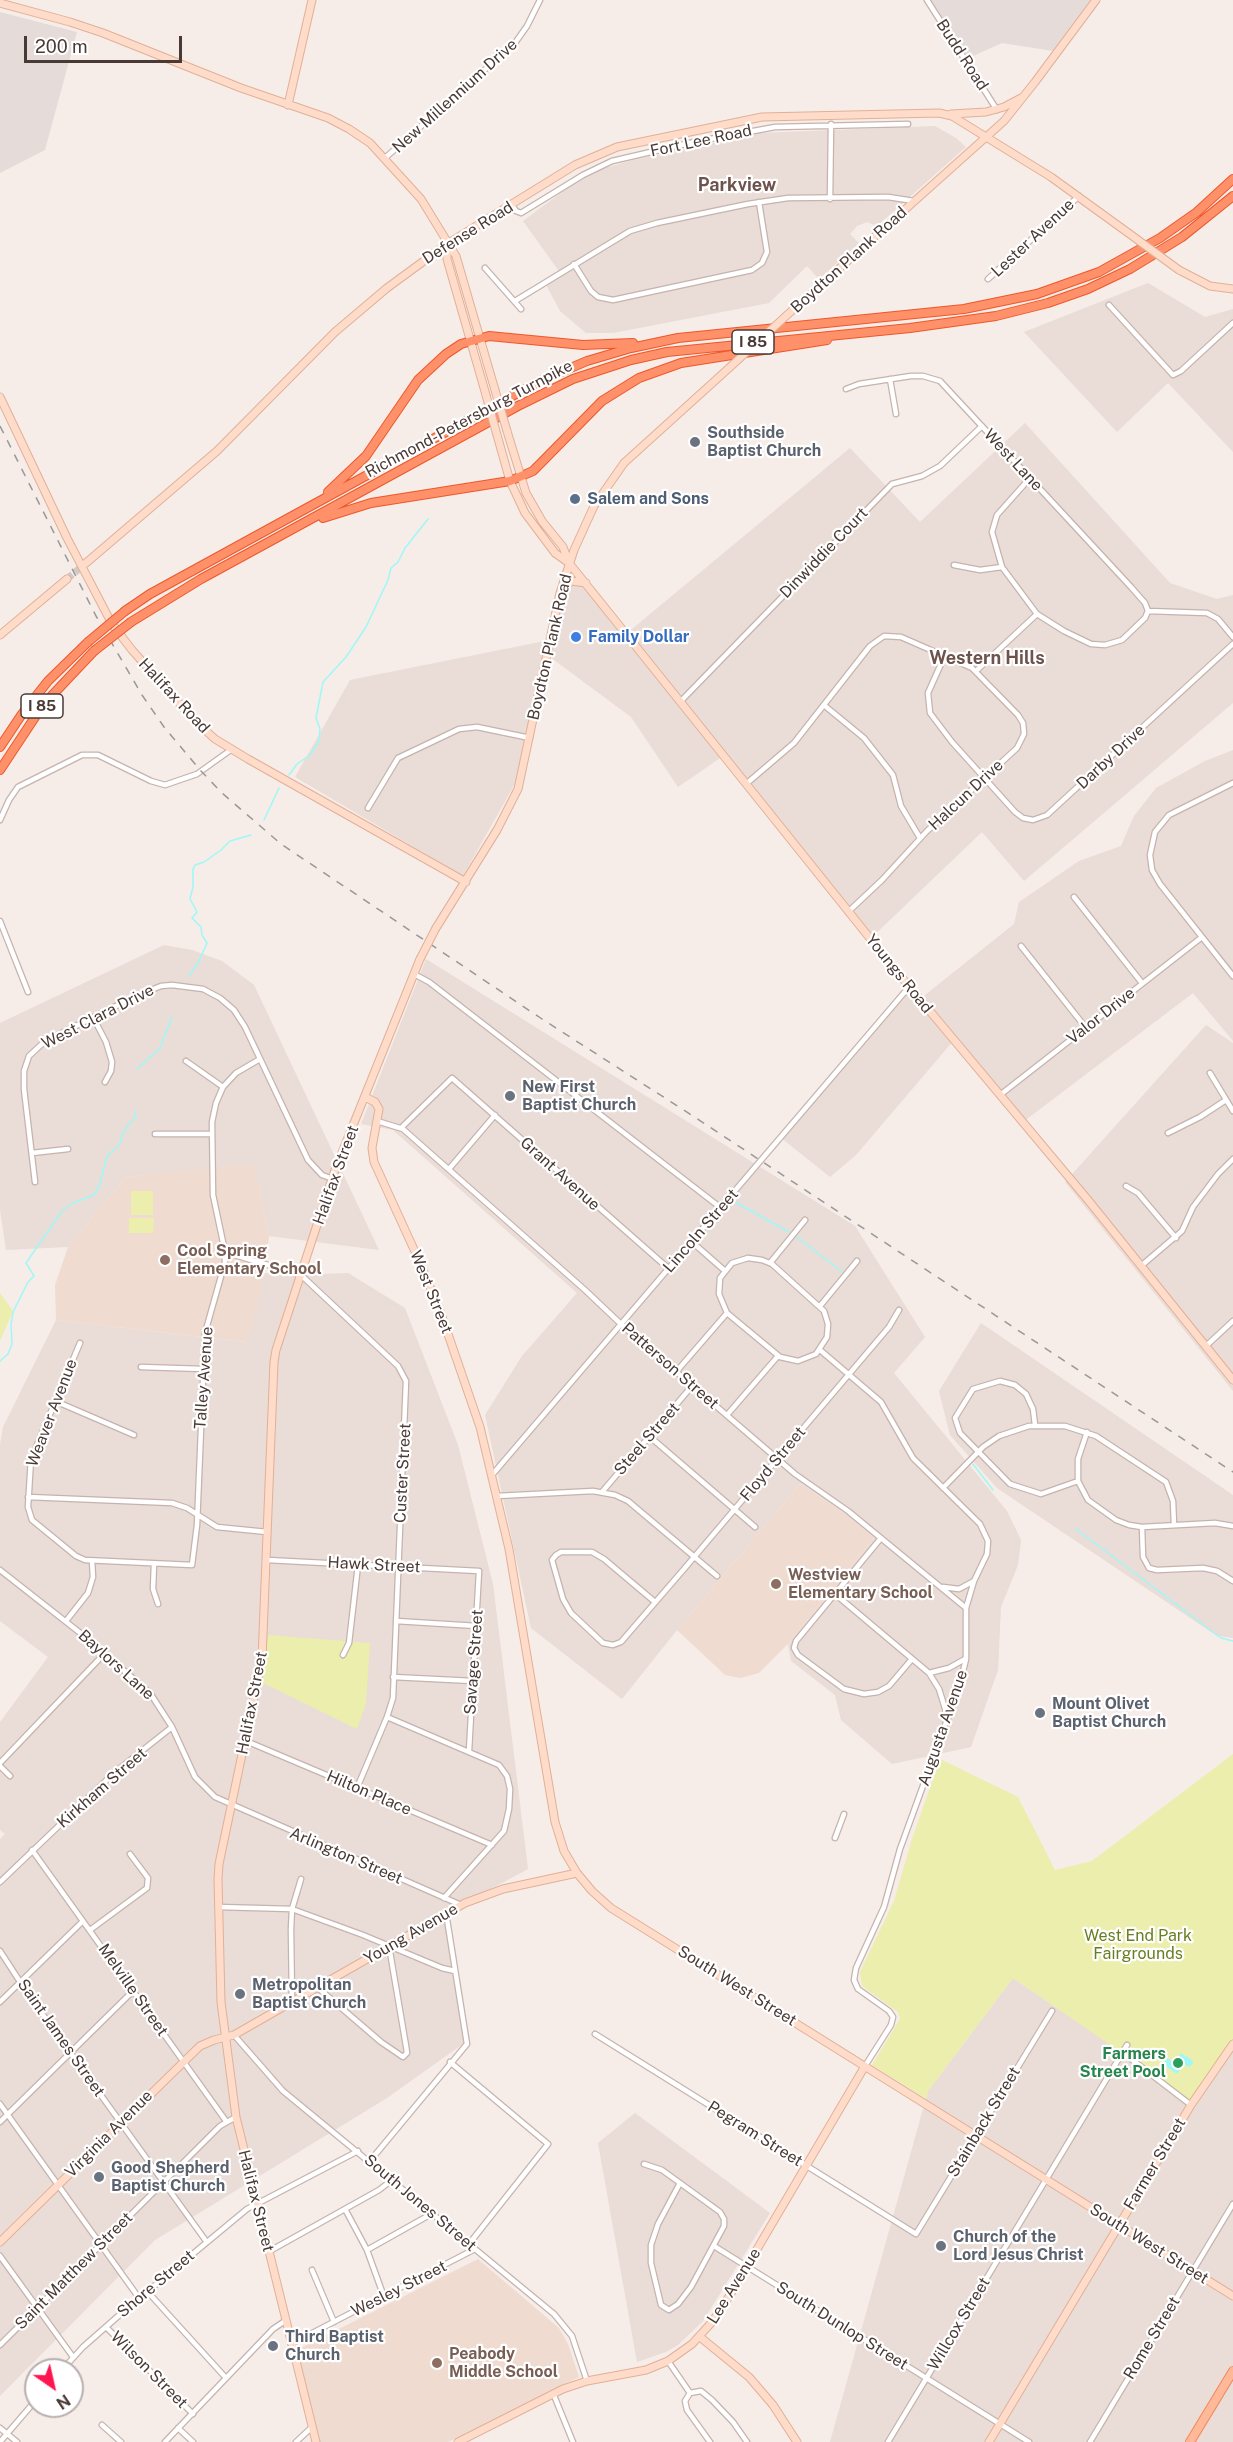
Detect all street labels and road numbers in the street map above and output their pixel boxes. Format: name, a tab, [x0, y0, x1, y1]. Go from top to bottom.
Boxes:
street label: Budd Road	[932, 16, 992, 94]
street label: New Millennium Drive	[389, 35, 521, 157]
street label: Fort Lee Road	[648, 121, 754, 161]
street label: Lester Avenue	[988, 195, 1078, 281]
street label: Defense Road	[419, 198, 517, 268]
street label: Boydton Plank Road	[787, 203, 911, 317]
road number: I 85	[732, 330, 774, 354]
street label: Richmond-Petersburg Turnpike	[362, 356, 576, 482]
street label: West Lane	[979, 425, 1047, 495]
street label: Dinwiddie Court	[776, 504, 872, 602]
street label: Boydton Plank Road	[524, 572, 576, 722]
street label: Halifax Road	[134, 654, 214, 738]
road number: I 85	[21, 694, 63, 718]
street label: Darby Drive	[1073, 721, 1149, 793]
street label: Halcun Drive	[925, 756, 1007, 834]
street label: Youngs Road	[861, 931, 937, 1017]
street label: West Clara Drive	[39, 980, 157, 1054]
street label: Valor Drive	[1063, 984, 1139, 1048]
street label: Halifax Street	[309, 1123, 363, 1227]
street label: Grant Avenue	[516, 1133, 604, 1215]
street label: Lincoln Street	[659, 1185, 743, 1277]
street label: West Street	[406, 1247, 456, 1337]
street label: Patterson Street	[618, 1319, 722, 1413]
street label: Talley Avenue	[191, 1326, 217, 1430]
street label: Weaver Avenue	[23, 1356, 81, 1470]
street label: Steel Street	[610, 1399, 684, 1479]
street label: Custer Street	[391, 1422, 415, 1524]
street label: Floyd Street	[736, 1423, 810, 1505]
street label: Hawk Street	[327, 1553, 421, 1577]
street label: Savage Street	[461, 1609, 487, 1715]
street label: Baylors Lane	[74, 1626, 158, 1704]
street label: Halifax Street	[233, 1650, 271, 1756]
street label: Augusta Avenue	[914, 1668, 972, 1788]
street label: Kirkham Street	[53, 1744, 151, 1832]
street label: Hilton Place	[324, 1767, 414, 1819]
street label: Arlington Street	[287, 1824, 405, 1888]
street label: Young Avenue	[361, 1899, 461, 1969]
street label: Melville Street	[94, 1940, 172, 2040]
street label: South West Street	[674, 1942, 800, 2030]
street label: Saint James Street	[13, 1975, 109, 2101]
street label: Stainback Street	[944, 2063, 1024, 2181]
street label: Virginia Avenue	[61, 2086, 157, 2182]
street label: Pegram Street	[704, 2097, 806, 2171]
street label: Farmer Street	[1120, 2114, 1190, 2214]
street label: Halifax Street	[234, 2148, 278, 2254]
street label: South Jones Street	[360, 2150, 480, 2256]
street label: South West Street	[1086, 2200, 1212, 2288]
street label: Saint Matthew Street	[11, 2208, 137, 2334]
street label: Lee Avenue	[703, 2244, 765, 2328]
street label: Shore Street	[114, 2246, 198, 2322]
street label: Wesley Street	[348, 2257, 450, 2321]
street label: Willcox Street	[924, 2274, 994, 2374]
street label: South Dunlop Street	[773, 2278, 911, 2374]
street label: Rome Street	[1120, 2293, 1184, 2383]
street label: Wilson Street	[107, 2328, 191, 2412]

